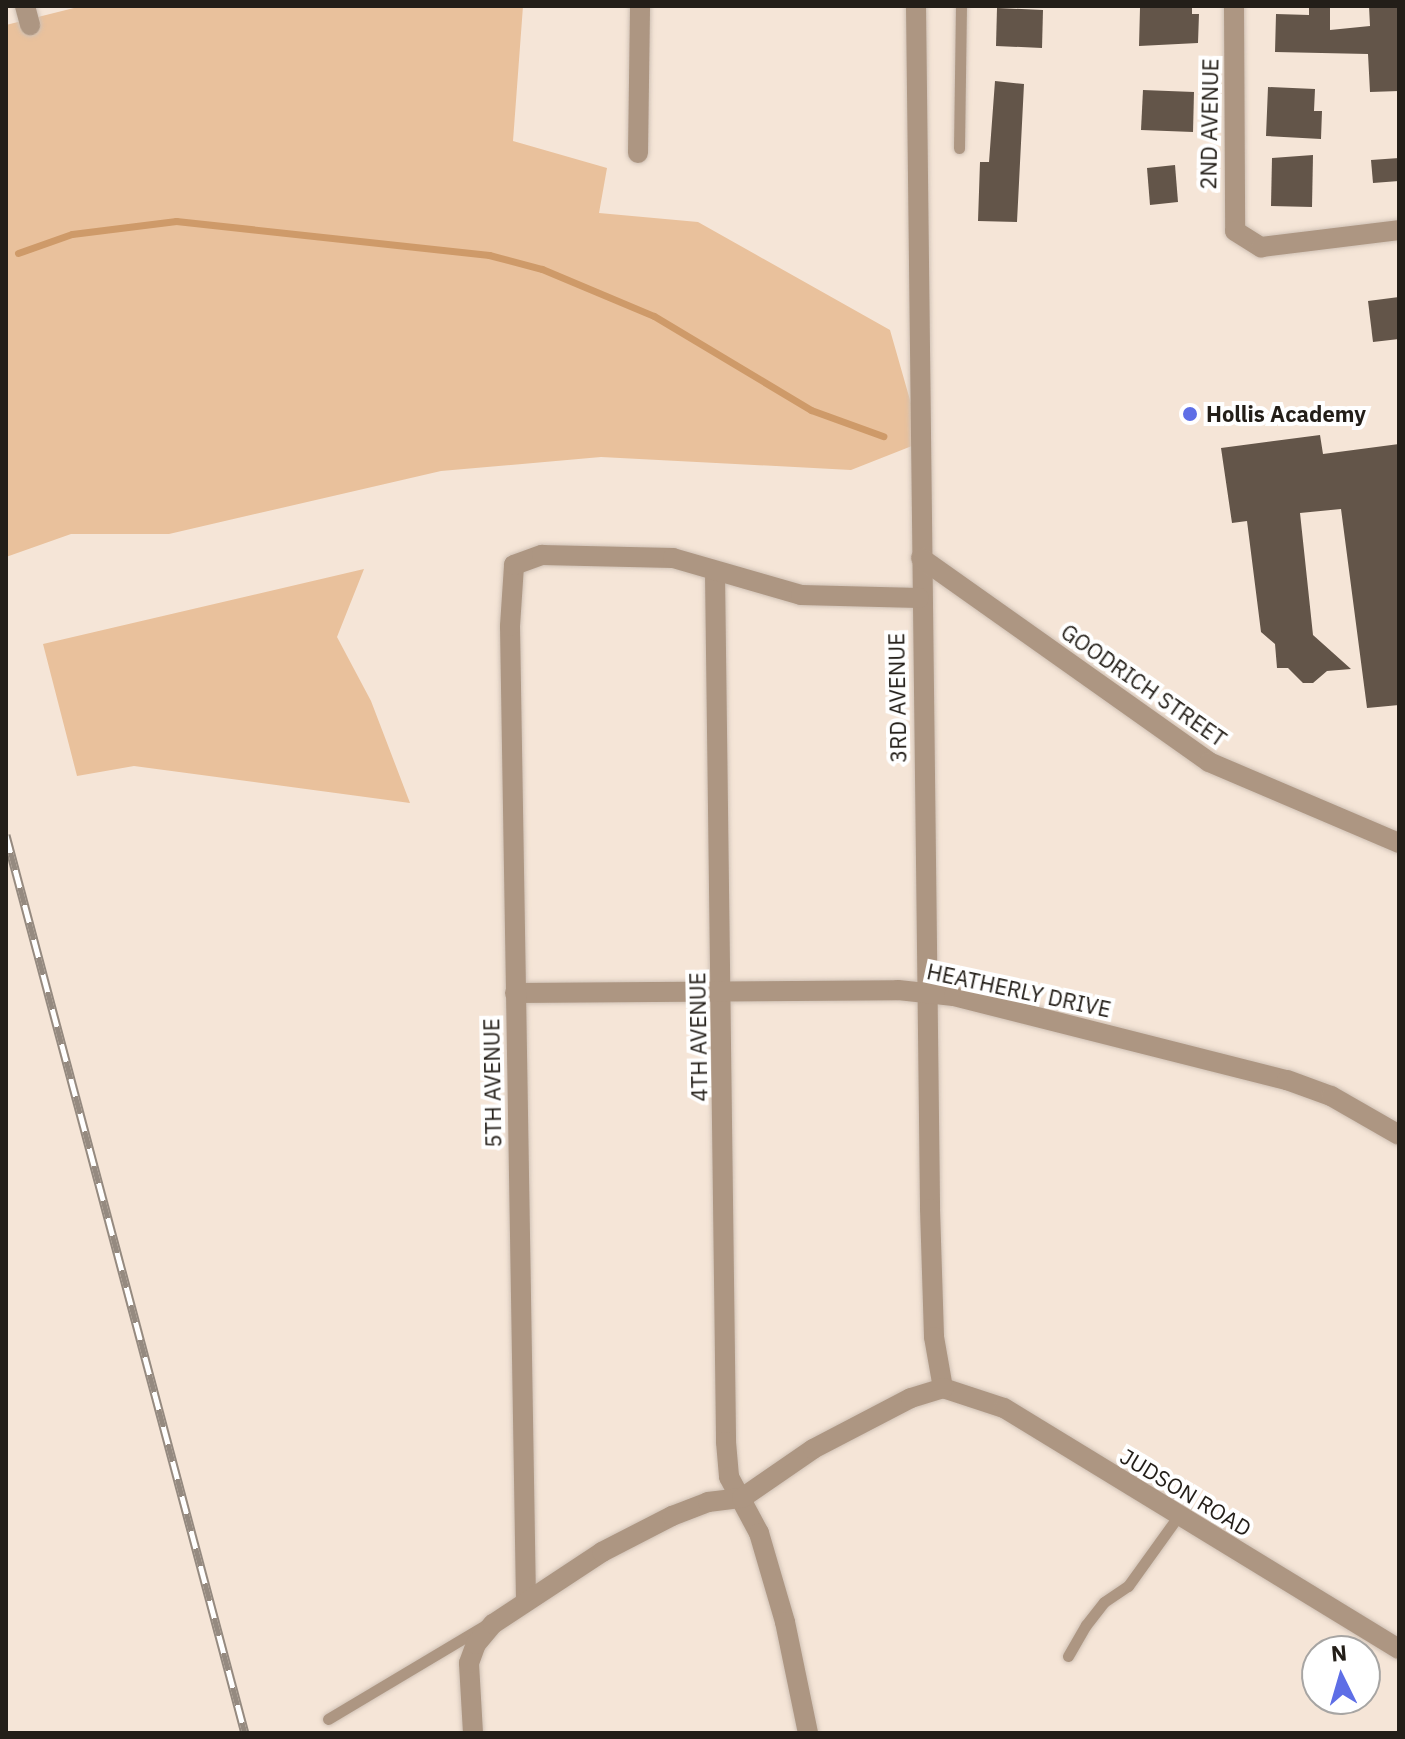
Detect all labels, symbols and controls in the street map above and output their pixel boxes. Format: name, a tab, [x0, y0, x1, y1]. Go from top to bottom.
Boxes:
street label: 2ND AVENUE	[1195, 58, 1223, 190]
place label: Hollis Academy	[1206, 401, 1366, 427]
marker: Hollis Academy	[1181, 405, 1199, 423]
street label: GOODRICH STREET	[1056, 618, 1232, 752]
street label: 3RD AVENUE	[883, 633, 911, 763]
street label: HEATHERLY DRIVE	[925, 958, 1113, 1022]
street label: 4TH AVENUE	[684, 972, 712, 1102]
street label: 5TH AVENUE	[478, 1018, 506, 1148]
street label: JUDSON ROAD	[1116, 1443, 1256, 1541]
north arrow	[1301, 1635, 1381, 1715]
text: N	[1330, 1637, 1348, 1668]

